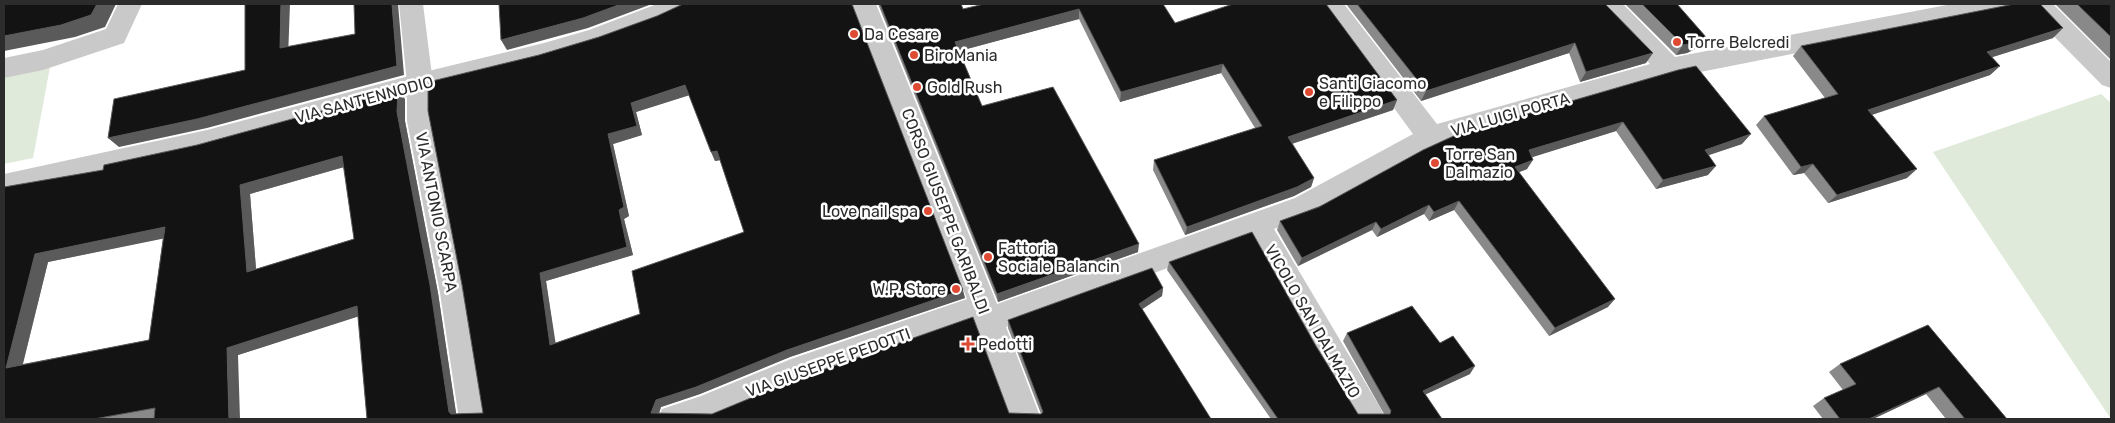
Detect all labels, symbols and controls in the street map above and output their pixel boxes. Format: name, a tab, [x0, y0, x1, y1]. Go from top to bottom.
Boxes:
place label: Da Cesare	[864, 25, 939, 44]
marker: Da Cesare	[848, 28, 860, 40]
place label: Torre Belcredi	[1687, 33, 1789, 52]
marker: Torre Belcredi	[1671, 36, 1683, 48]
place label: BiroMania	[924, 46, 998, 65]
marker: BiroMania	[908, 49, 920, 61]
street label: VIA SANT'ENNODIO	[293, 72, 435, 127]
place label: Santi Giacomo e Filippo	[1319, 74, 1426, 111]
place label: Gold Rush	[927, 78, 1002, 97]
marker: Gold Rush	[911, 81, 923, 93]
marker: Santi Giacomo e Filippo	[1303, 86, 1315, 98]
street label: VIA LUIGI PORTA	[1448, 88, 1572, 141]
street label: CORSO GIUSEPPE GARIBALDI	[897, 106, 994, 317]
street label: VIA ANTONIO SCARPA	[412, 130, 461, 294]
place label: Torre San Dalmazio	[1445, 145, 1515, 182]
marker: Torre San Dalmazio	[1429, 157, 1441, 169]
place label: Love nail spa	[822, 202, 918, 221]
marker: Love nail spa	[922, 205, 934, 217]
place label: Fattoria Sociale Balancin	[998, 239, 1120, 276]
street label: VICOLO SAN DALMAZIO	[1261, 241, 1364, 401]
marker: Fattoria Sociale Balancin	[982, 251, 994, 263]
place label: W.P. Store	[873, 280, 946, 299]
marker: W.P. Store	[950, 283, 962, 295]
street label: VIA GIUSEPPE PEDOTTI	[743, 324, 913, 401]
place label: Pedotti	[978, 335, 1032, 354]
marker: Pedotti	[962, 338, 974, 350]

